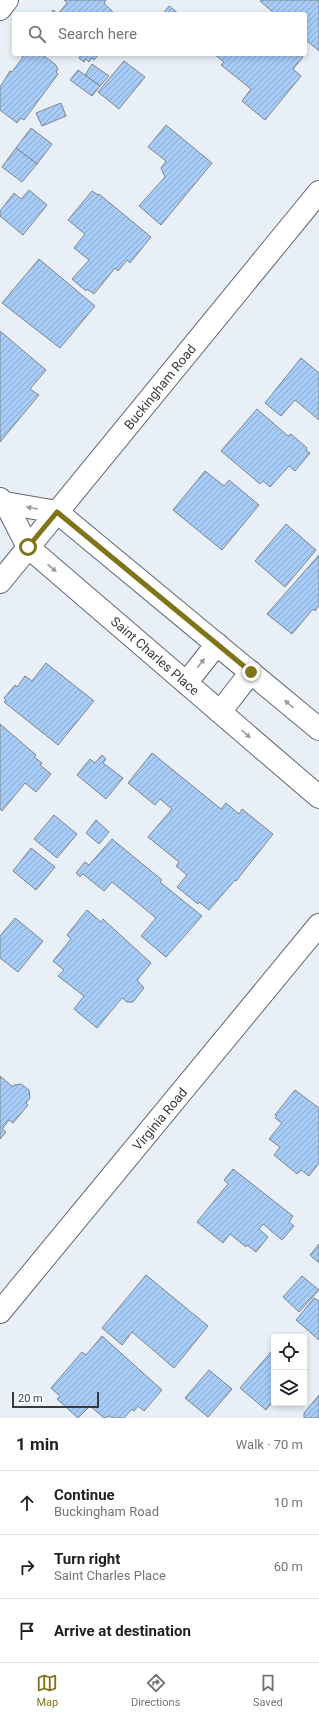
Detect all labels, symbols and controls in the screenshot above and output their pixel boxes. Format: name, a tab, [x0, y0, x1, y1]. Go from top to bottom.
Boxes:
search box	[12, 12, 307, 56]
icon: search	[26, 23, 48, 45]
text: Search here	[58, 25, 137, 43]
street label: Buckingham Road	[121, 341, 199, 433]
one-way arrow	[26, 505, 38, 511]
route start	[19, 538, 37, 556]
one-way arrow	[46, 563, 57, 572]
street label: Saint Charles Place	[108, 614, 202, 698]
one-way arrow	[197, 658, 206, 669]
route end	[242, 663, 260, 681]
one-way arrow	[284, 699, 294, 708]
one-way arrow	[241, 730, 251, 739]
street label: Virginia Road	[130, 1085, 190, 1153]
map controls	[271, 1334, 307, 1406]
button: locate	[271, 1334, 307, 1370]
button: layers	[271, 1370, 307, 1406]
scale bar	[12, 1390, 99, 1409]
text: 20 m	[18, 1392, 43, 1405]
text: 1 min	[16, 1434, 59, 1454]
text: Walk · 70 m	[236, 1437, 303, 1452]
text: Continue	[54, 1486, 115, 1504]
icon: ahead	[16, 1492, 38, 1514]
text: 10 m	[274, 1495, 303, 1510]
text: Buckingham Road	[54, 1504, 159, 1519]
text: Turn right	[54, 1550, 120, 1568]
icon: right	[16, 1556, 38, 1578]
text: 60 m	[274, 1559, 303, 1574]
text: Saint Charles Place	[54, 1568, 166, 1583]
icon: arrive	[16, 1620, 38, 1642]
text: Arrive at destination	[54, 1622, 191, 1640]
tab: Map	[36, 1672, 58, 1709]
tab: Directions	[131, 1672, 180, 1709]
tab: Saved	[253, 1672, 283, 1709]

